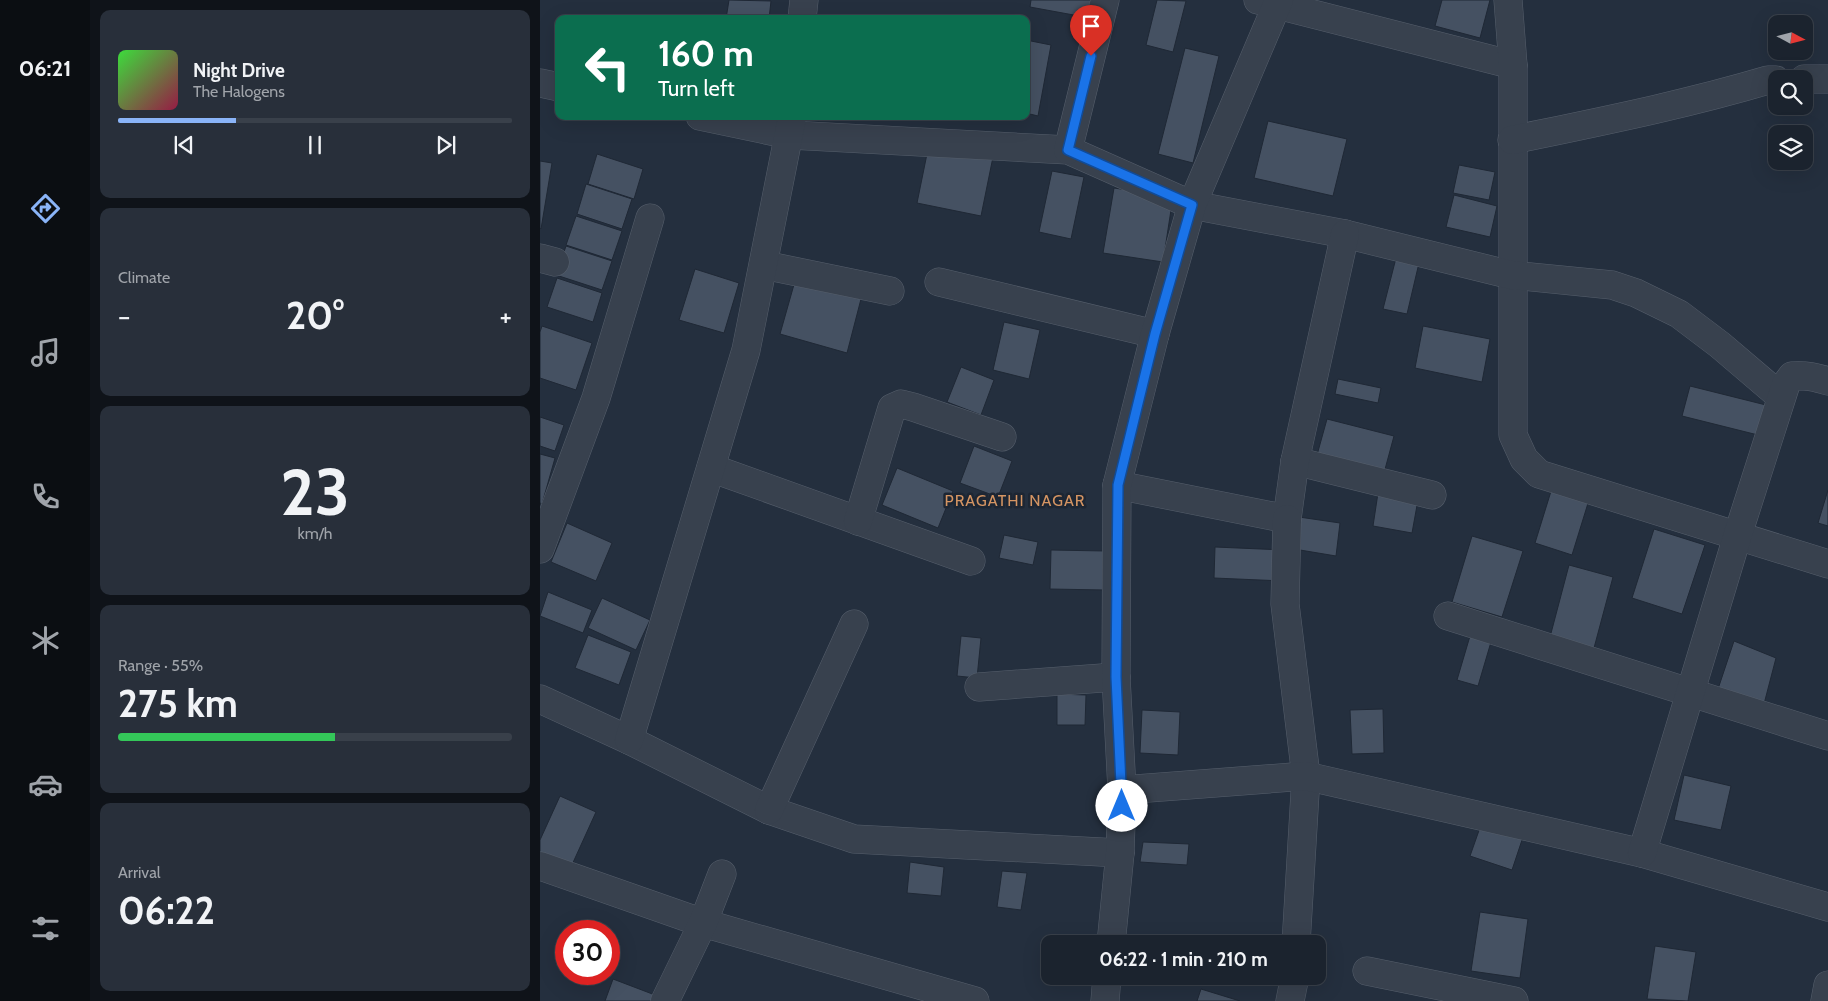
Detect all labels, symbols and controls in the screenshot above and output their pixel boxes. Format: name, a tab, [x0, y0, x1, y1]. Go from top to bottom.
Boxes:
pin	[1070, 5, 1112, 56]
icon: arrive	[1077, 12, 1105, 40]
north arrow	[1768, 15, 1812, 60]
map controls	[1768, 15, 1813, 170]
text: 160 m	[658, 32, 754, 75]
icon: left	[575, 35, 640, 100]
text: 06:21	[19, 55, 71, 82]
text: Night Drive	[193, 59, 285, 82]
button: search	[1768, 70, 1813, 115]
text: Turn left	[658, 75, 735, 102]
text: The Halogens	[193, 82, 285, 101]
button: layers	[1768, 125, 1813, 170]
icon: previous	[170, 131, 198, 159]
icon: pause	[301, 131, 329, 159]
icon: next	[432, 131, 460, 159]
icon: directions	[28, 191, 63, 226]
text: Climate	[118, 268, 170, 287]
text: 20°	[286, 292, 344, 339]
text: −	[118, 299, 130, 333]
text: +	[500, 299, 512, 333]
icon: music	[28, 335, 63, 370]
text: 23	[280, 452, 350, 531]
icon: phone	[28, 479, 63, 514]
district label: PRAGATHI NAGAR	[945, 491, 1085, 510]
text: km/h	[297, 524, 333, 543]
icon: climate	[28, 623, 63, 658]
text: Range · 55%	[118, 656, 203, 675]
text: 275 km	[118, 680, 238, 727]
icon: car	[28, 767, 63, 802]
position arrow	[1095, 779, 1147, 831]
text: Arrival	[118, 863, 161, 882]
text: 06:22	[118, 887, 215, 934]
icon: filters	[28, 911, 63, 946]
speed limit sign: 30	[555, 920, 620, 985]
text: 06:22 · 1 min · 210 m	[1099, 948, 1268, 971]

